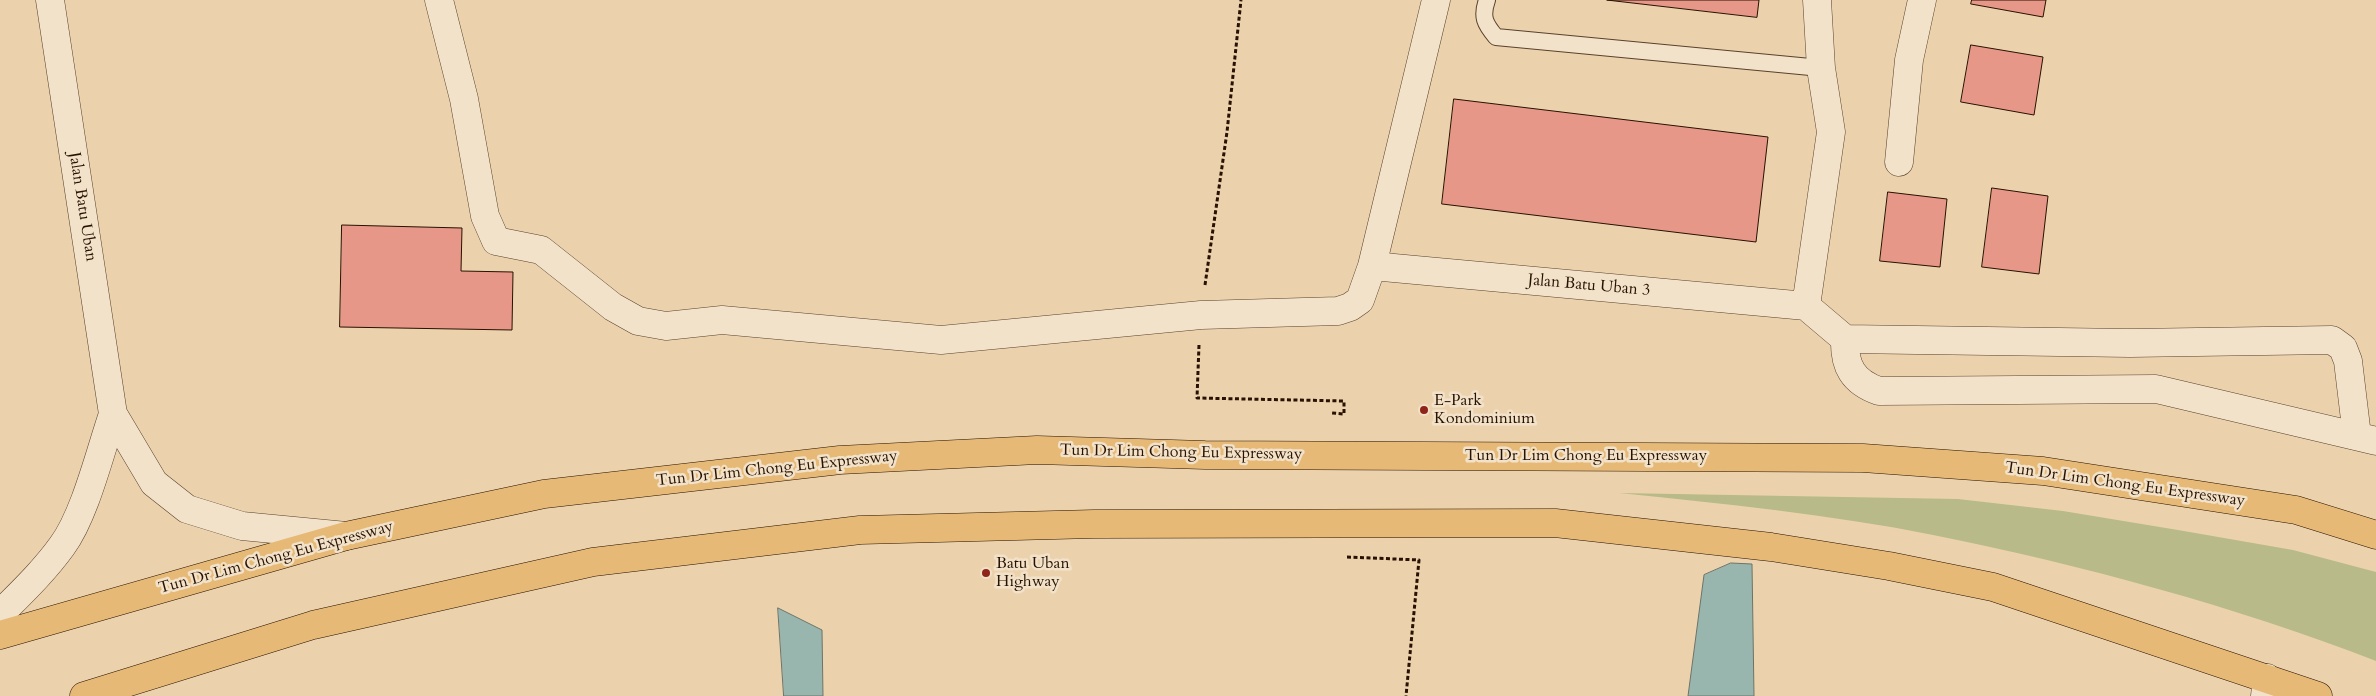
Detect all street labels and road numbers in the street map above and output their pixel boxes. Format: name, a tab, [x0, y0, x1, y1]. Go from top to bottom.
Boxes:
street label: Jalan Batu Uban	[64, 151, 100, 263]
street label: Jalan Batu Uban 3	[1527, 271, 1651, 301]
street label: Tun Dr Lim Chong Eu Expressway	[1060, 441, 1302, 465]
street label: Tun Dr Lim Chong Eu Expressway	[1465, 446, 1707, 466]
street label: Tun Dr Lim Chong Eu Expressway	[655, 447, 899, 491]
street label: Tun Dr Lim Chong Eu Expressway	[2004, 459, 2246, 511]
street label: Tun Dr Lim Chong Eu Expressway	[156, 517, 396, 599]

